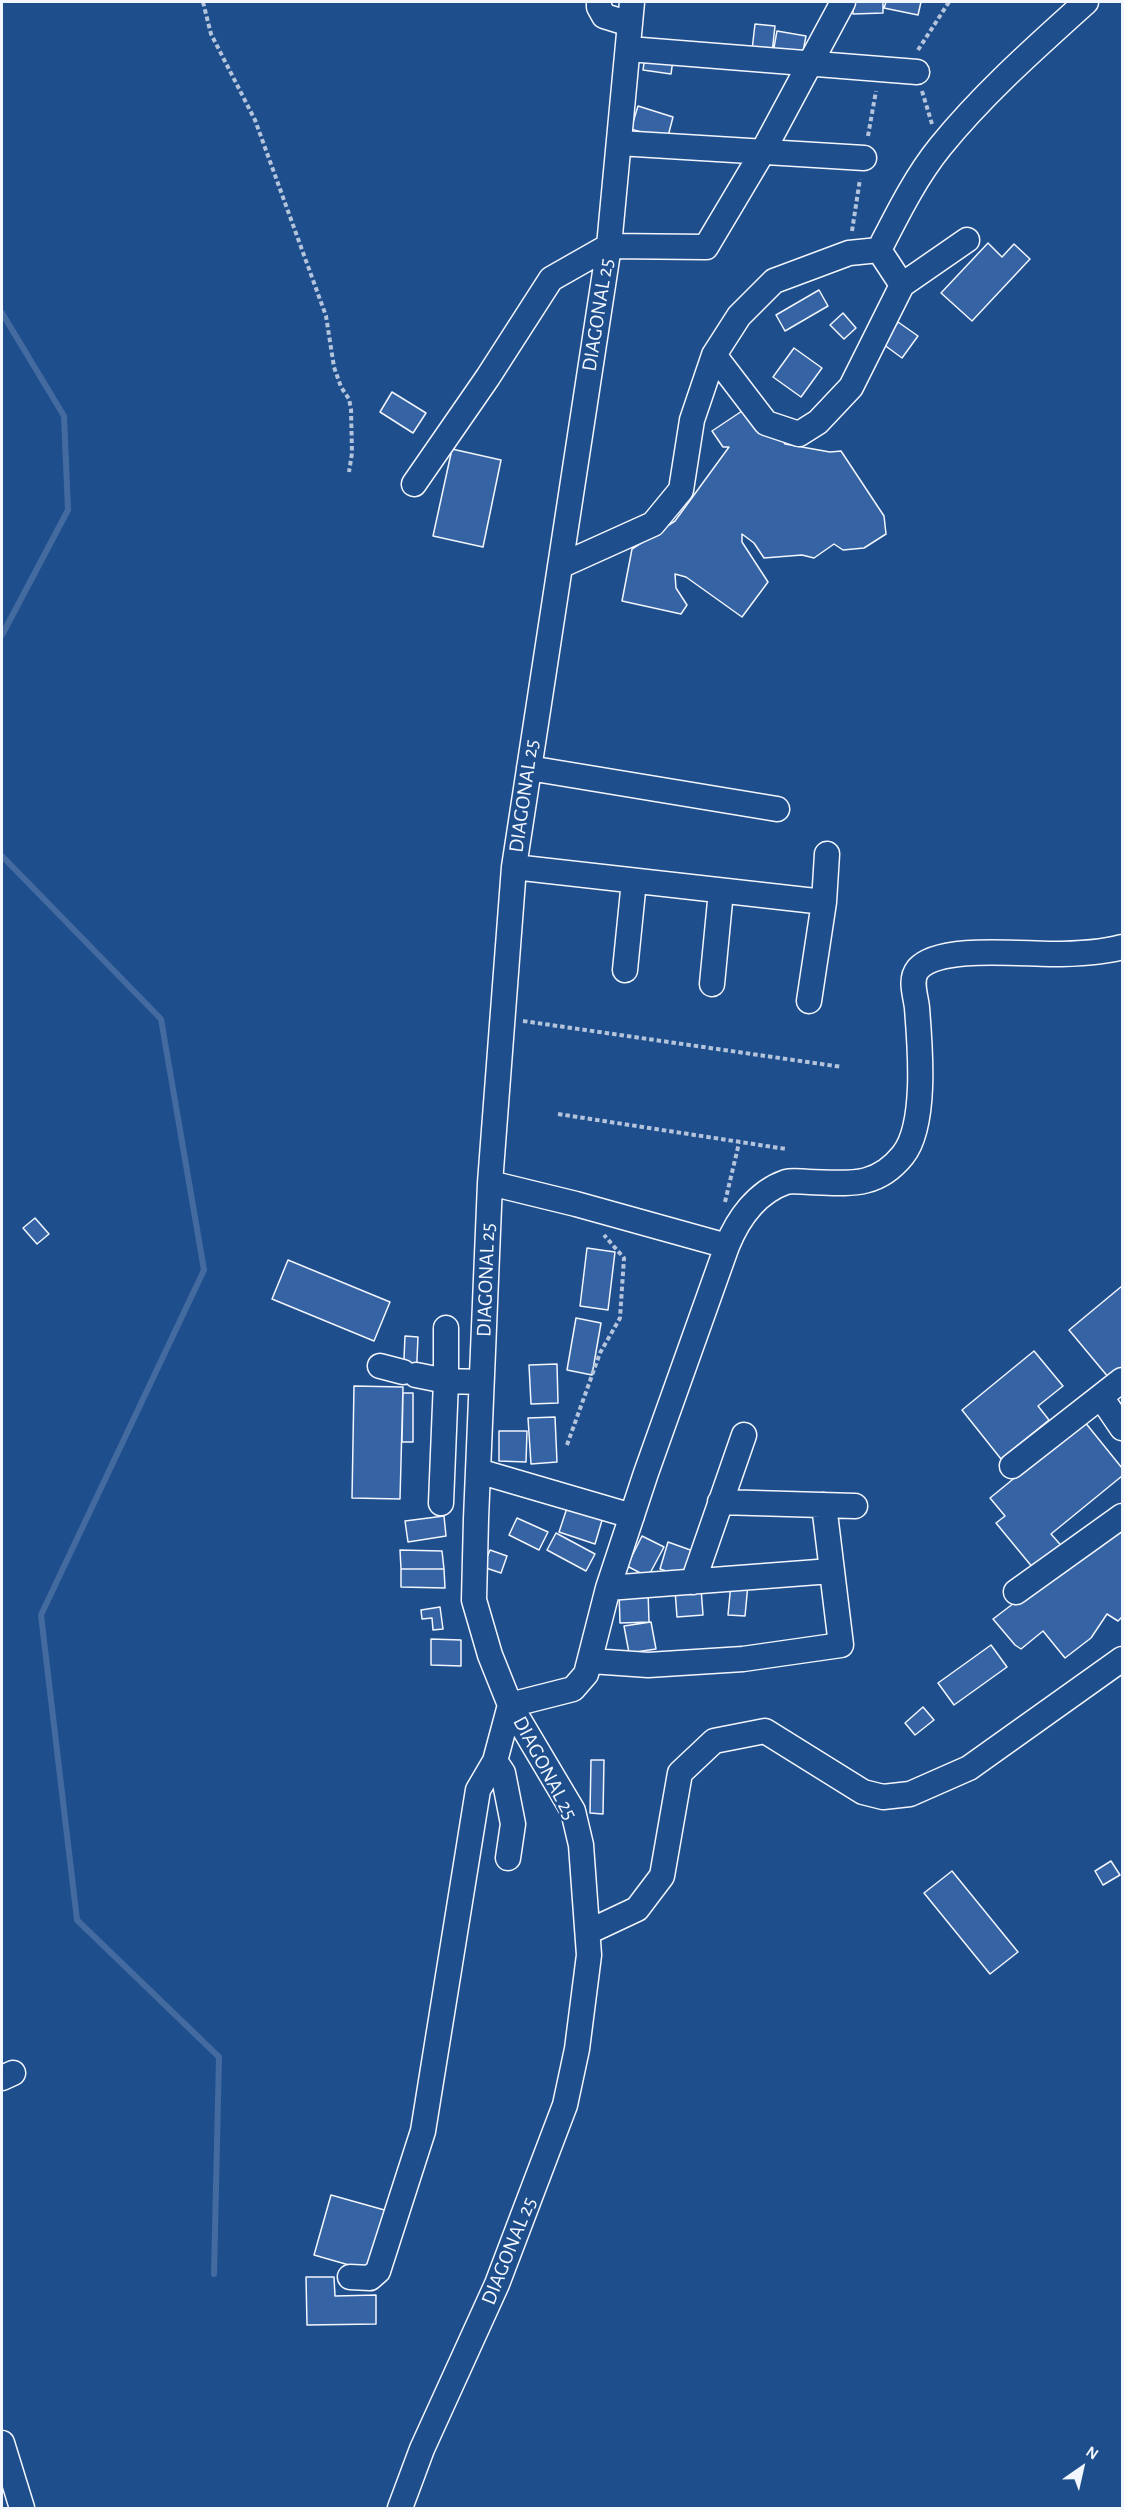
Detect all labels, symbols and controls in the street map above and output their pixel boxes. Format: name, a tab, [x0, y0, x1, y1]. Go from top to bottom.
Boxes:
street label: DIAGONAL 25	[577, 257, 619, 373]
street label: DIAGONAL 25	[504, 738, 544, 854]
street label: DIAGONAL 25	[471, 1223, 501, 1337]
street label: DIAGONAL 25	[507, 1712, 583, 1824]
street label: DIAGONAL 25	[476, 2193, 542, 2309]
north arrow	[1052, 2438, 1112, 2498]
text: N	[1083, 2443, 1101, 2463]

